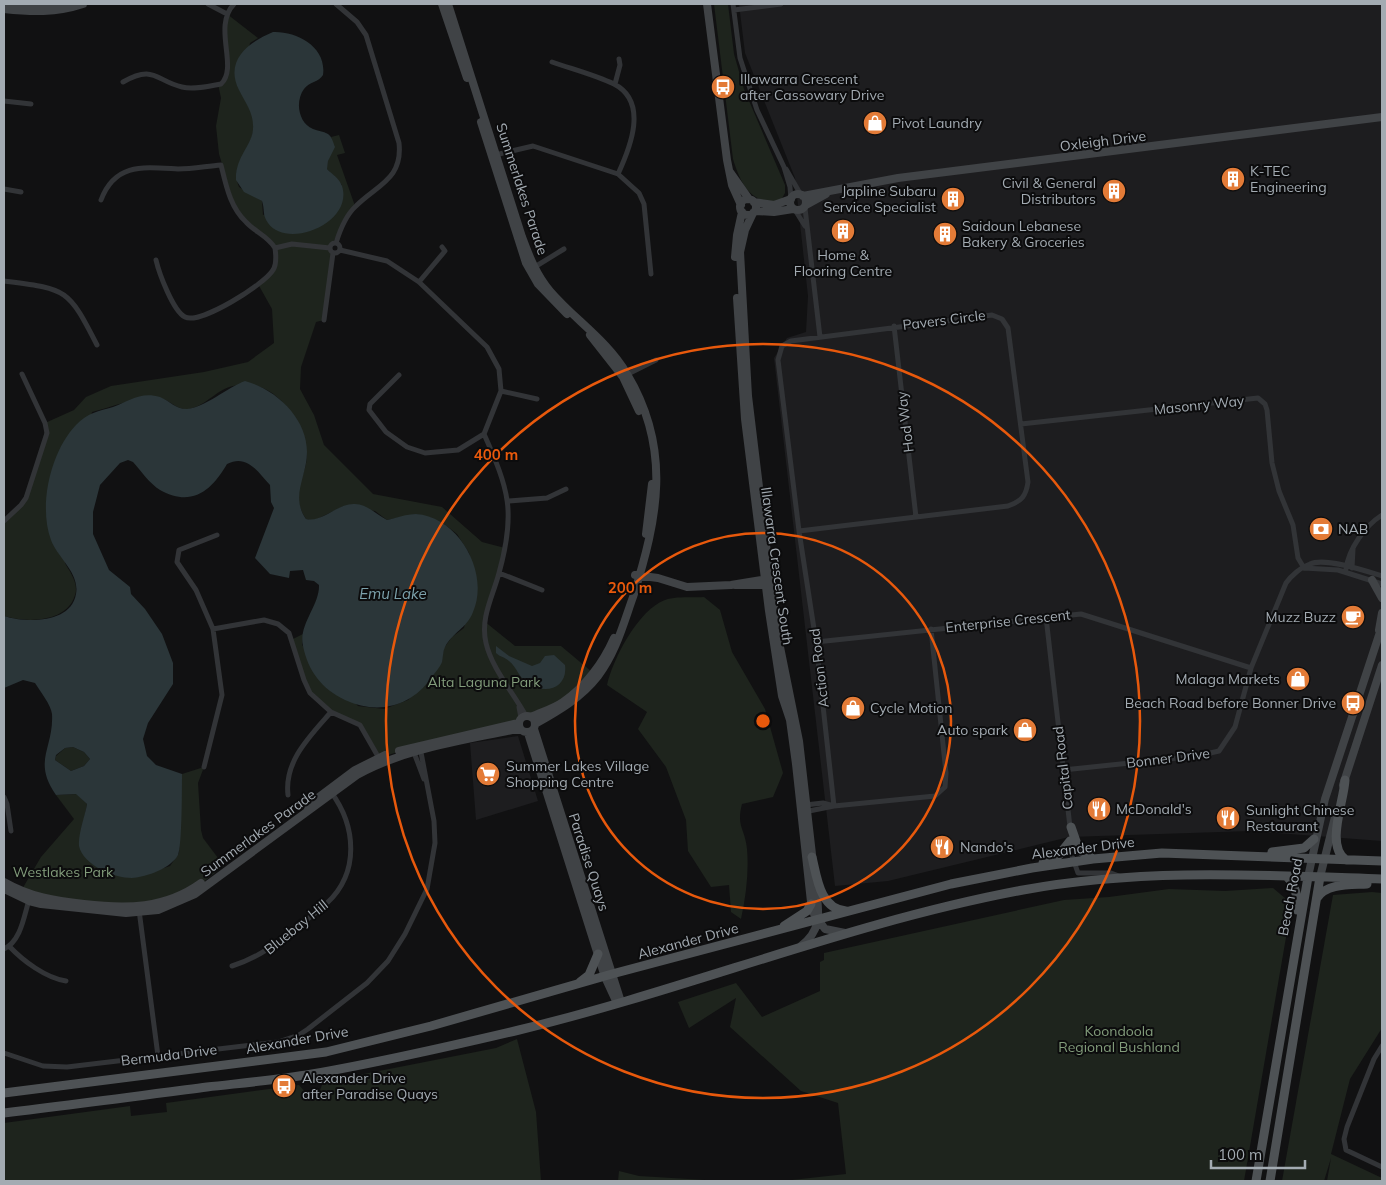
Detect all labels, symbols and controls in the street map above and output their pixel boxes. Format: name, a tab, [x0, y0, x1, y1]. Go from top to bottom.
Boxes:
place label: Illawarra Crescent after Cassowary Drive	[740, 70, 884, 104]
bus stop icon: Illawarra Crescent after Cassowary Drive	[710, 74, 736, 100]
shop icon: Pivot Laundry	[862, 110, 888, 136]
place label: Pivot Laundry	[892, 114, 982, 132]
street label: Summerlakes Parade	[492, 121, 552, 257]
street label: Oxleigh Drive	[1059, 127, 1147, 155]
place label: K-TEC Engineering	[1250, 162, 1327, 196]
building icon: K-TEC Engineering	[1220, 166, 1246, 192]
place label: Civil & General Distributors	[1002, 174, 1096, 208]
building icon: Civil & General Distributors	[1101, 178, 1127, 204]
place label: Japline Subaru Service Specialist	[823, 182, 936, 216]
building icon: Japline Subaru Service Specialist	[940, 186, 966, 212]
place label: Saidoun Lebanese Bakery & Groceries	[962, 217, 1085, 251]
building icon: Home & Flooring Centre	[830, 218, 856, 244]
building icon: Saidoun Lebanese Bakery & Groceries	[932, 221, 958, 247]
place label: Home & Flooring Centre	[794, 246, 892, 280]
street label: Pavers Circle	[901, 306, 987, 334]
street label: Hod Way	[892, 390, 918, 454]
street label: Masonry Way	[1153, 391, 1246, 419]
text: 400 m	[474, 445, 518, 464]
street label: Illawarra Crescent South	[757, 486, 797, 646]
bank icon: NAB	[1308, 516, 1334, 542]
place label: NAB	[1338, 520, 1368, 538]
text: 200 m	[608, 578, 652, 597]
water label: Emu Lake	[359, 584, 427, 603]
cafe icon: Muzz Buzz	[1340, 604, 1366, 630]
street label: Enterprise Crescent	[945, 605, 1072, 637]
place label: Muzz Buzz	[1266, 608, 1336, 626]
street label: Action Road	[805, 627, 833, 709]
shop icon: Malaga Markets	[1285, 666, 1311, 692]
place label: Malaga Markets	[1175, 670, 1280, 688]
park label: Alta Laguna Park	[428, 673, 541, 691]
bus stop icon: Beach Road before Bonner Drive	[1340, 690, 1366, 716]
place label: Beach Road before Bonner Drive	[1125, 694, 1336, 712]
shop icon: Cycle Motion	[840, 695, 866, 721]
place label: Cycle Motion	[870, 699, 953, 717]
centre of rings	[754, 712, 772, 730]
shop icon: Auto spark	[1012, 717, 1038, 743]
place label: Auto spark	[937, 721, 1009, 739]
street label: Capital Road	[1049, 725, 1077, 811]
street label: Bonner Drive	[1125, 744, 1211, 772]
place label: Summer Lakes Village Shopping Centre	[506, 757, 649, 791]
supermarket icon: Summer Lakes Village Shopping Centre	[475, 761, 501, 787]
street label: Summerlakes Parade	[197, 785, 319, 881]
restaurant icon: McDonald's	[1086, 796, 1112, 822]
place label: McDonald's	[1116, 800, 1192, 818]
place label: Sunlight Chinese Restaurant	[1246, 801, 1354, 835]
restaurant icon: Sunlight Chinese Restaurant	[1215, 805, 1241, 831]
street label: Paradise Quays	[565, 811, 613, 913]
street label: Alexander Drive	[1030, 833, 1136, 863]
restaurant icon: Nando's	[929, 834, 955, 860]
place label: Nando's	[960, 838, 1014, 856]
street label: Beach Road	[1274, 857, 1306, 937]
park label: Westlakes Park	[13, 863, 114, 881]
street label: Bluebay Hill	[260, 896, 332, 958]
street label: Alexander Drive	[636, 919, 740, 963]
street label: Alexander Drive	[244, 1022, 350, 1058]
park label: Koondoola Regional Bushland	[1058, 1022, 1180, 1056]
street label: Bermuda Drive	[120, 1040, 218, 1070]
place label: Alexander Drive after Paradise Quays	[302, 1069, 438, 1103]
bus stop icon: Alexander Drive after Paradise Quays	[271, 1073, 297, 1099]
scale bar	[1211, 1138, 1305, 1170]
text: 100 m	[1218, 1145, 1262, 1164]

